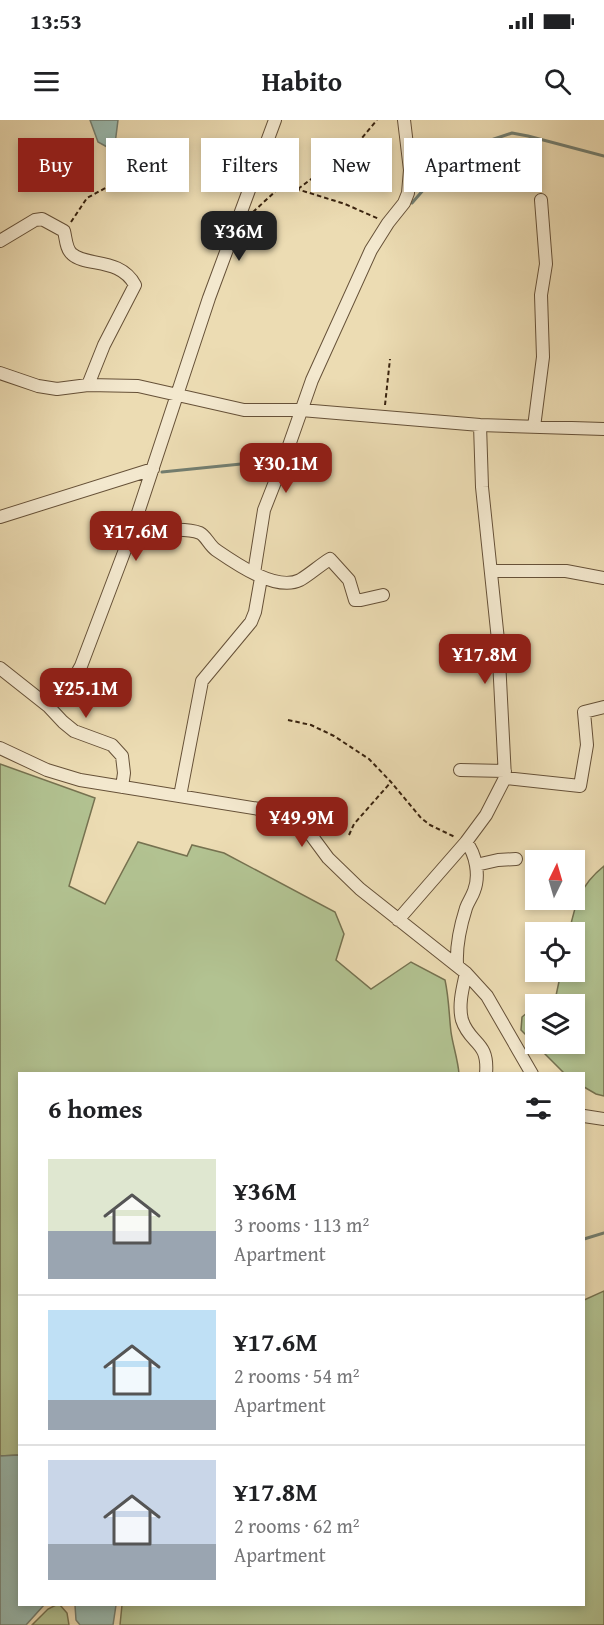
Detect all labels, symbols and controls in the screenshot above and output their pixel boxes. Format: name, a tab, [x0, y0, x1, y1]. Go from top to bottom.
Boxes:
text: 13:53	[30, 5, 82, 37]
text: Habito	[262, 61, 342, 101]
icon: menu	[30, 65, 63, 98]
icon: search	[541, 65, 574, 98]
chip: Buy	[18, 138, 94, 192]
chip: Rent	[106, 138, 189, 192]
chip: Filters	[201, 138, 299, 192]
chip: New	[311, 138, 392, 192]
chip: Apartment	[404, 138, 542, 192]
pin: ¥36M	[203, 211, 275, 262]
text: ¥36M	[215, 216, 263, 245]
pin: ¥30.1M	[237, 443, 335, 494]
text: ¥30.1M	[254, 448, 318, 477]
pin: ¥17.6M	[87, 511, 185, 562]
text: ¥17.6M	[104, 516, 168, 545]
pin: ¥17.8M	[436, 634, 534, 685]
text: ¥17.8M	[453, 639, 517, 668]
pin: ¥25.1M	[37, 668, 135, 719]
text: ¥25.1M	[54, 673, 118, 702]
pin: ¥49.9M	[253, 797, 351, 848]
text: ¥49.9M	[270, 802, 334, 831]
north arrow	[525, 850, 585, 910]
map controls	[525, 850, 585, 1054]
button: locate	[525, 922, 585, 982]
button: layers	[525, 994, 585, 1054]
text: 6 homes	[48, 1089, 143, 1128]
icon: filters	[522, 1092, 555, 1125]
text: ¥36M	[234, 1171, 297, 1210]
icon: home	[96, 1183, 168, 1255]
text: 3 rooms · 113 m²	[234, 1210, 369, 1239]
text: Apartment	[234, 1239, 326, 1268]
text: ¥17.6M	[234, 1322, 318, 1361]
icon: home	[96, 1334, 168, 1406]
text: 2 rooms · 54 m²	[234, 1361, 360, 1390]
text: Apartment	[234, 1390, 326, 1419]
text: ¥17.8M	[234, 1472, 318, 1511]
icon: home	[96, 1484, 168, 1556]
text: 2 rooms · 62 m²	[234, 1511, 360, 1540]
text: Apartment	[234, 1540, 326, 1569]

